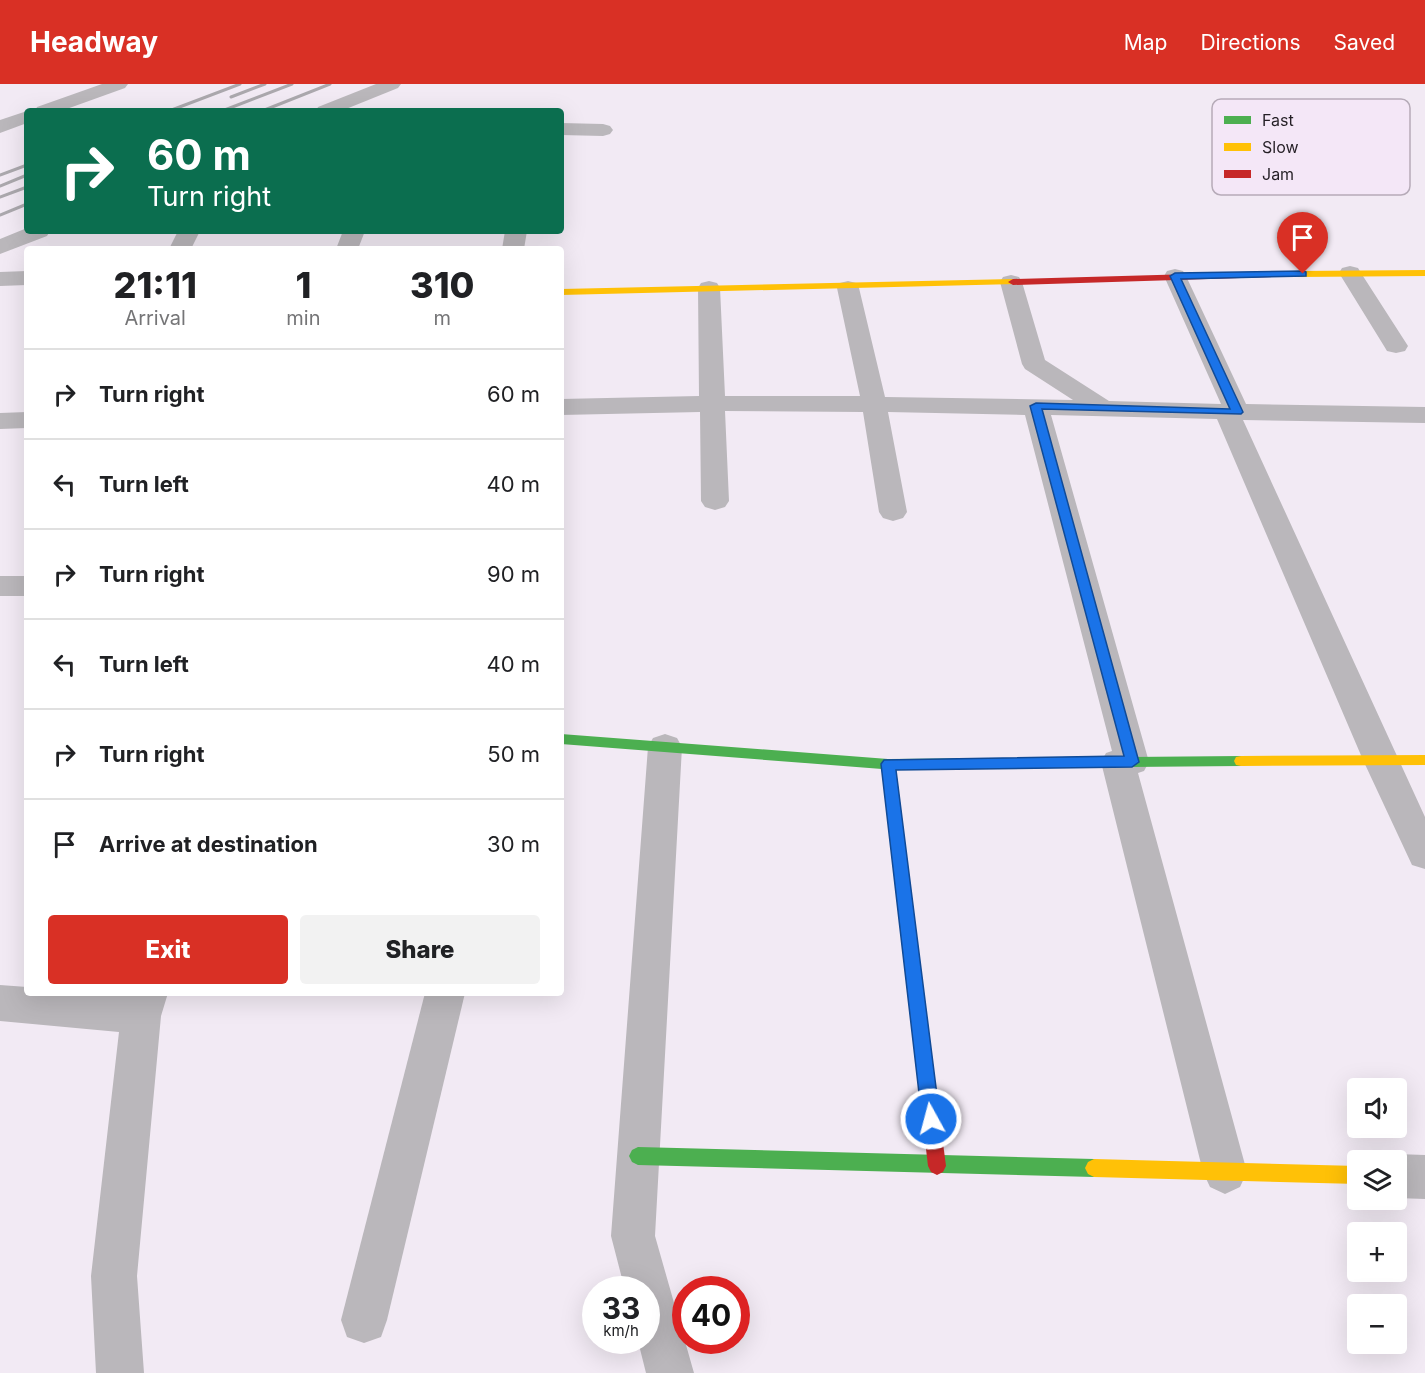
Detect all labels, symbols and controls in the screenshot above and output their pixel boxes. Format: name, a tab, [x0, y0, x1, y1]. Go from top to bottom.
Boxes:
text: Headway	[30, 25, 158, 59]
text: Map	[1124, 30, 1167, 55]
text: Directions	[1200, 30, 1301, 55]
text: Saved	[1334, 30, 1395, 55]
legend	[1212, 99, 1410, 195]
text: Fast	[1262, 110, 1294, 130]
text: 60 m	[147, 129, 251, 180]
icon: right	[48, 132, 126, 210]
text: Slow	[1262, 137, 1299, 157]
text: Jam	[1262, 164, 1294, 184]
text: Turn right	[147, 180, 271, 213]
pin	[1277, 212, 1328, 274]
icon: arrive	[1286, 221, 1319, 254]
text: 21:11	[114, 263, 197, 307]
text: 1	[295, 263, 311, 307]
text: 310	[410, 263, 474, 307]
text: Arrival	[124, 306, 186, 330]
text: min	[286, 306, 321, 330]
text: m	[433, 306, 451, 330]
icon: right	[48, 378, 81, 411]
text: Turn right	[99, 381, 205, 407]
text: 60 m	[487, 381, 540, 407]
icon: left	[48, 468, 81, 501]
text: Turn left	[99, 471, 189, 497]
text: 40 m	[486, 471, 540, 497]
icon: right	[48, 558, 81, 591]
text: Turn right	[99, 561, 205, 587]
text: 90 m	[487, 561, 540, 587]
icon: left	[48, 648, 81, 681]
text: Turn left	[99, 651, 189, 677]
text: 40 m	[486, 651, 540, 677]
icon: right	[48, 738, 81, 771]
text: Turn right	[99, 741, 205, 767]
text: 50 m	[487, 741, 540, 767]
icon: arrive	[48, 828, 81, 861]
text: Arrive at destination	[99, 831, 318, 857]
text: 30 m	[487, 831, 540, 857]
button: Exit	[48, 915, 288, 984]
button: Share	[300, 915, 540, 984]
map controls	[1347, 1078, 1407, 1354]
button: sound	[1347, 1078, 1407, 1138]
position arrow	[899, 1087, 963, 1151]
button: layers	[1347, 1150, 1407, 1210]
button: +	[1347, 1222, 1407, 1282]
speed limit sign: 40	[672, 1276, 750, 1354]
text: 33	[602, 1290, 640, 1326]
button: −	[1347, 1294, 1407, 1354]
text: km/h	[603, 1321, 639, 1340]

